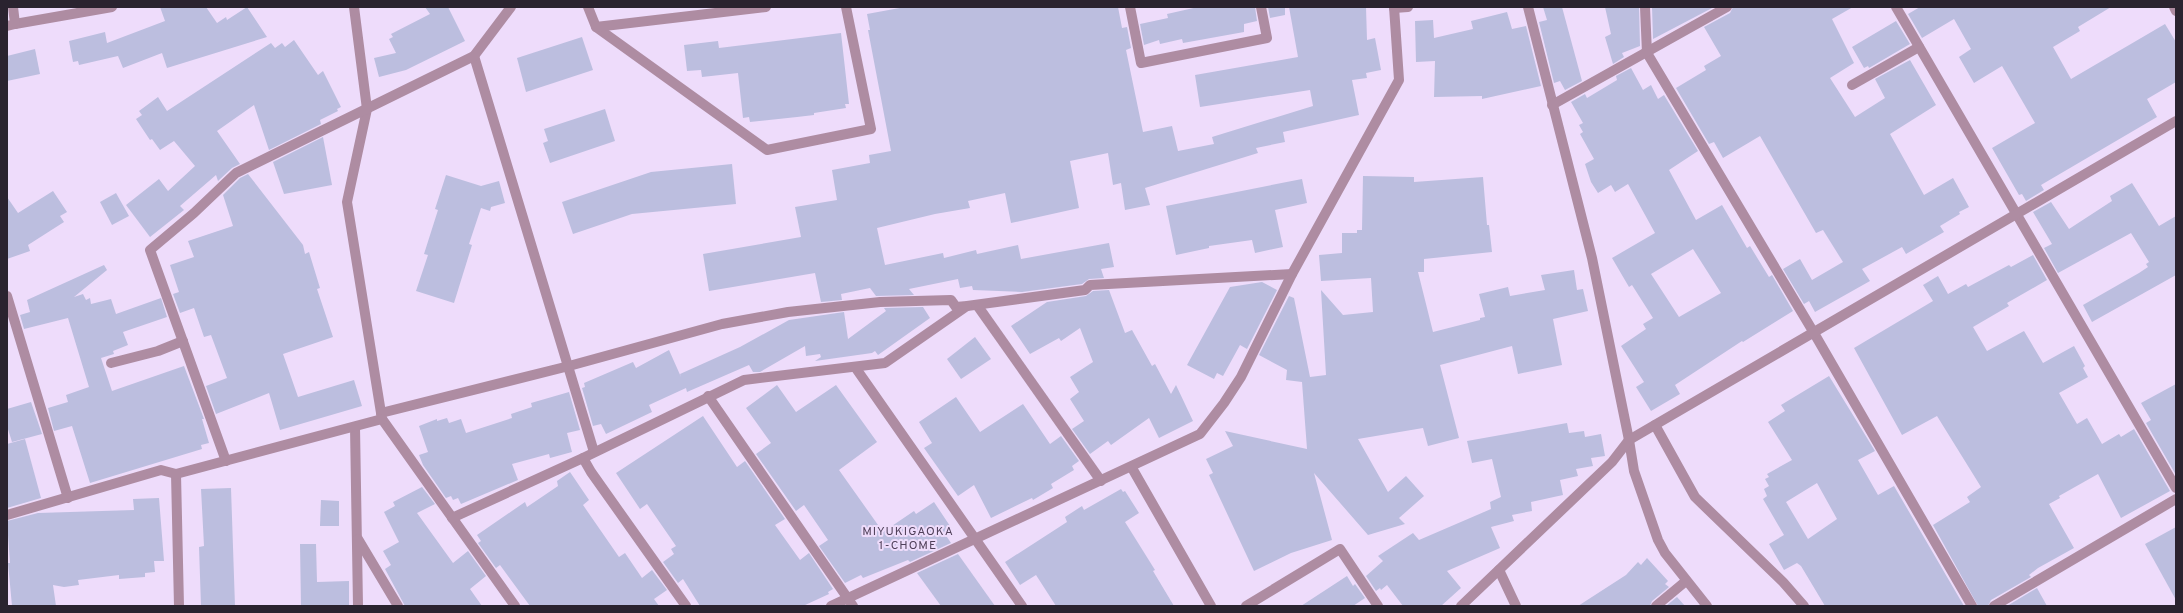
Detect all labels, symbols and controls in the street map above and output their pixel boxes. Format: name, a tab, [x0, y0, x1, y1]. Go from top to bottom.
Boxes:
district label: MIYUKIGAOKA 1-CHOME	[862, 524, 954, 554]

